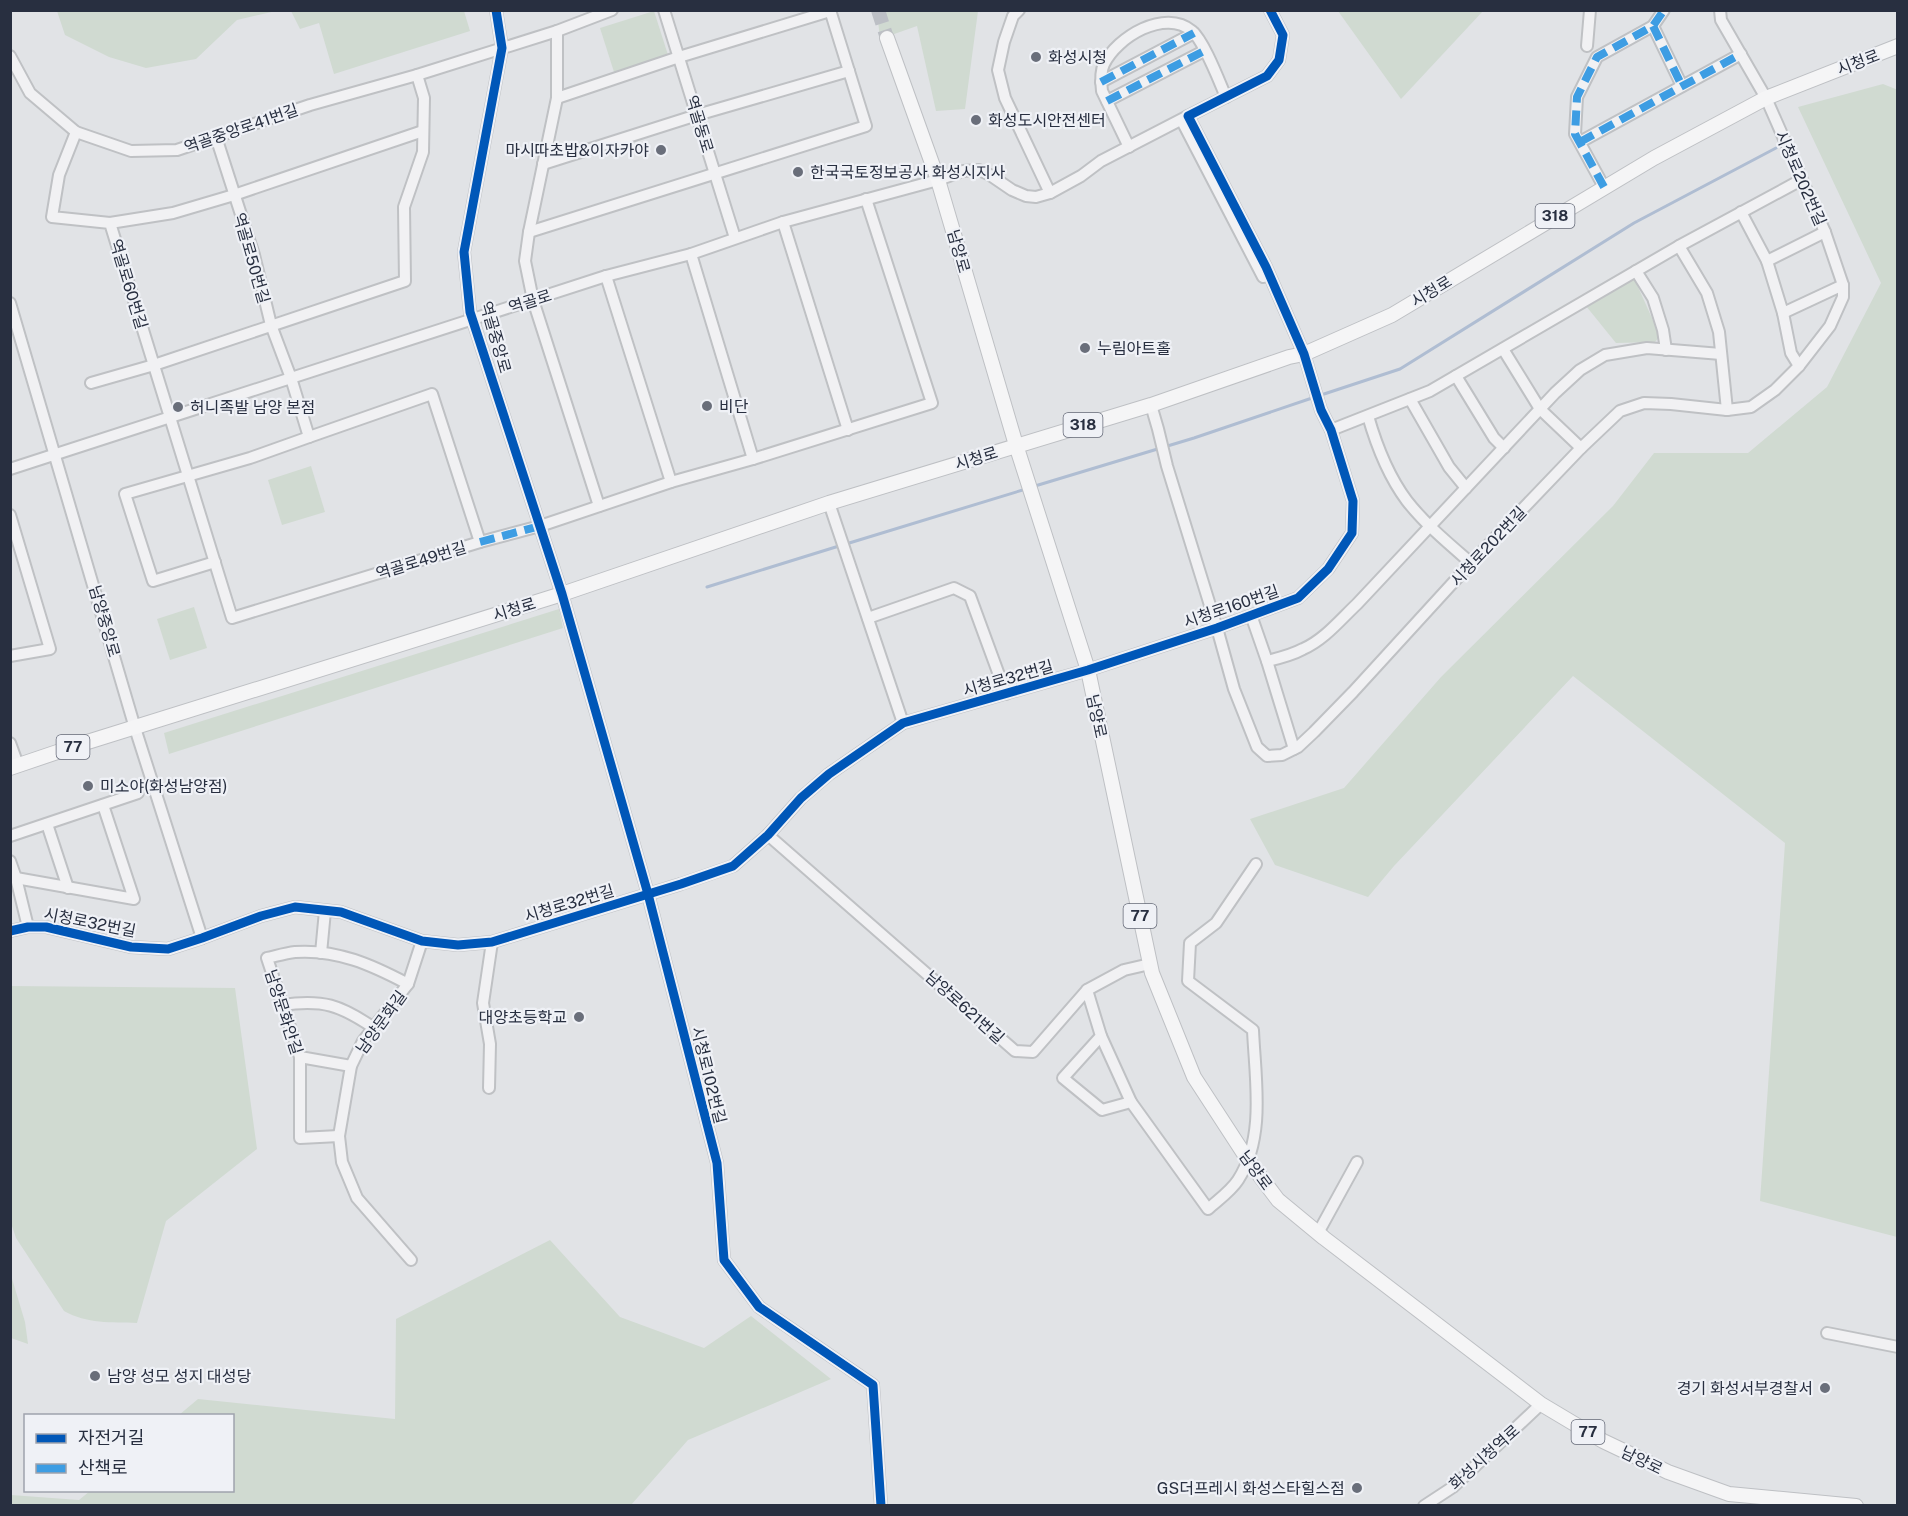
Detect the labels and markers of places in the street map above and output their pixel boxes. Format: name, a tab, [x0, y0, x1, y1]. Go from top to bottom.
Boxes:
place label: 화성시청	[1048, 48, 1107, 67]
marker: 화성시청	[1029, 50, 1043, 64]
place label: 화성도시안전센터	[988, 111, 1106, 130]
marker: 화성도시안전센터	[969, 113, 983, 127]
place label: 마시따초밥&이자카야	[505, 141, 649, 160]
marker: 마시따초밥&이자카야	[654, 143, 668, 157]
place label: 한국국토정보공사 화성시지사	[810, 163, 1006, 182]
marker: 한국국토정보공사 화성시지사	[791, 165, 805, 179]
place label: 누림아트홀	[1097, 339, 1171, 358]
marker: 누림아트홀	[1078, 341, 1092, 355]
place label: 비단	[719, 397, 749, 416]
place label: 허니족발 남양 본점	[190, 398, 316, 417]
marker: 비단	[700, 399, 714, 413]
marker: 허니족발 남양 본점	[171, 400, 185, 414]
place label: 미소야(화성남양점)	[100, 777, 228, 796]
marker: 미소야(화성남양점)	[81, 779, 95, 793]
place label: 대양초등학교	[479, 1008, 567, 1027]
marker: 대양초등학교	[572, 1010, 586, 1024]
place label: 남양 성모 성지 대성당	[107, 1367, 251, 1386]
marker: 남양 성모 성지 대성당	[88, 1369, 102, 1383]
place label: 경기 화성서부경찰서	[1677, 1379, 1813, 1398]
marker: 경기 화성서부경찰서	[1818, 1381, 1832, 1395]
place label: GS더프레시 화성스타힐스점	[1157, 1479, 1345, 1498]
marker: GS더프레시 화성스타힐스점	[1350, 1481, 1364, 1495]

